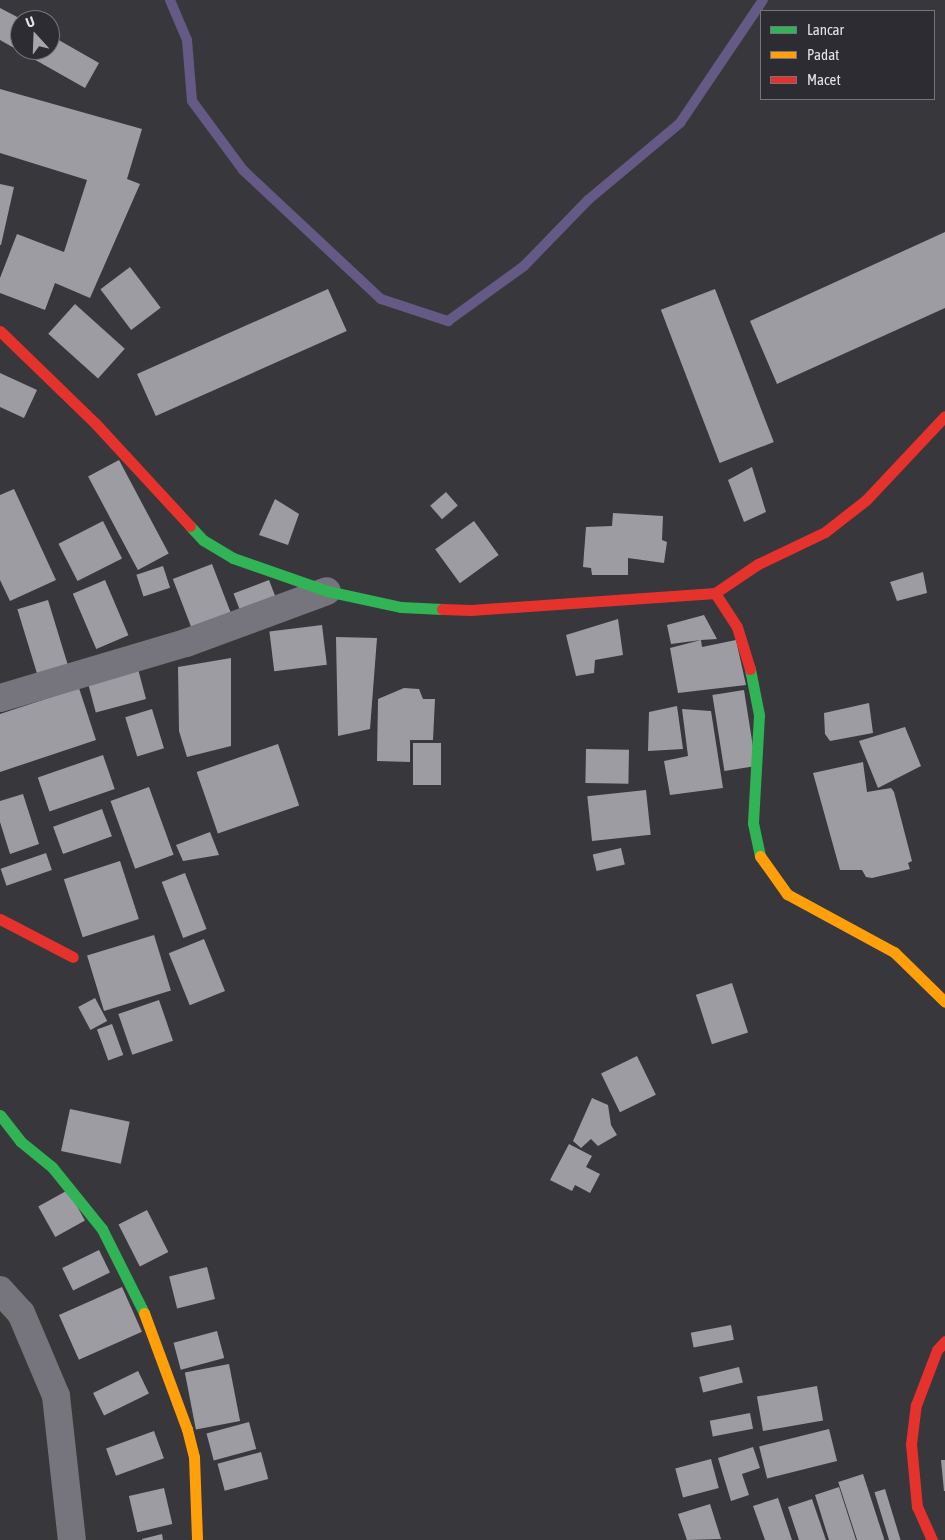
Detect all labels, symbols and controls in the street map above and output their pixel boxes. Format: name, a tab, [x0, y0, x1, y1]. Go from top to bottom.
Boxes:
north arrow	[10, 10, 60, 60]
legend	[760, 10, 935, 100]
text: U	[24, 13, 37, 31]
text: Lancar	[807, 21, 844, 38]
text: Padat	[807, 46, 839, 63]
text: Macet	[807, 71, 841, 88]

